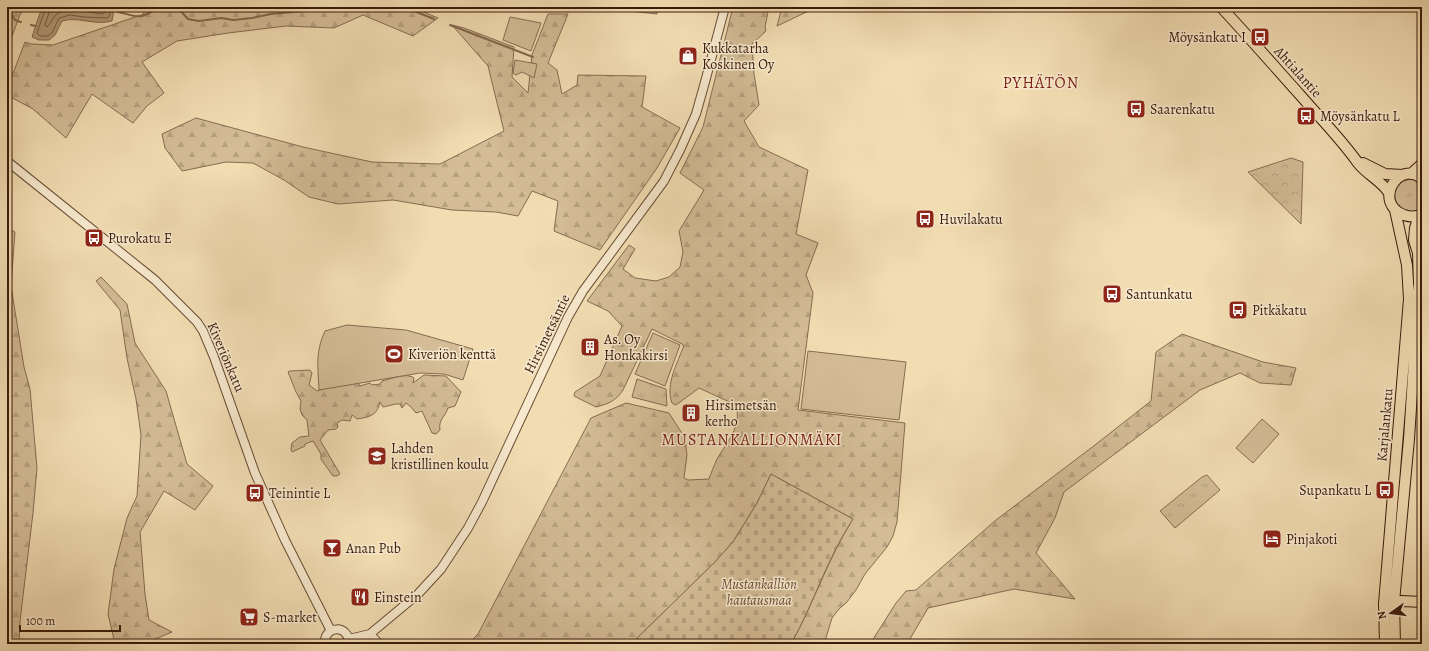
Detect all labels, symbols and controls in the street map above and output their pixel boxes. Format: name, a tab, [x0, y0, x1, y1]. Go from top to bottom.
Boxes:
bus stop icon: Möysänkatu I	[1249, 26, 1271, 48]
place label: Möysänkatu I	[1168, 28, 1246, 47]
place label: Kukkatarha Koskinen Oy	[702, 39, 775, 74]
street label: Ahtialantie	[1269, 42, 1326, 102]
shop icon: Kukkatarha Koskinen Oy	[677, 45, 699, 67]
district label: PYHÄTÖN	[1003, 72, 1079, 94]
bus stop icon: Saarenkatu	[1125, 98, 1147, 120]
place label: Saarenkatu	[1150, 100, 1215, 119]
bus stop icon: Möysänkatu L	[1295, 105, 1317, 127]
place label: Möysänkatu L	[1320, 107, 1401, 126]
bus stop icon: Huvilakatu	[914, 208, 936, 230]
place label: Huvilakatu	[939, 210, 1003, 229]
bus stop icon: Purokatu E	[83, 227, 105, 249]
place label: Purokatu E	[108, 229, 172, 248]
bus stop icon: Santunkatu	[1101, 283, 1123, 305]
place label: Santunkatu	[1126, 285, 1193, 304]
street label: Hirsimetsäntie	[519, 291, 575, 377]
bus stop icon: Pitkäkatu	[1227, 299, 1249, 321]
place label: Pitkäkatu	[1252, 301, 1307, 320]
street label: Kiveriönkatu	[203, 319, 249, 395]
place label: As. Oy Honkakirsi	[603, 330, 668, 365]
building icon: As. Oy Honkakirsi	[579, 336, 601, 358]
sports icon: Kiveriön kenttä	[383, 343, 405, 365]
place label: Kiveriön kenttä	[408, 345, 497, 364]
street label: Karjalankatu	[1372, 387, 1398, 462]
place label: Hirsimetsän kerho	[705, 396, 777, 431]
building icon: Hirsimetsän kerho	[680, 402, 702, 424]
district label: MUSTANKALLIONMÄKI	[662, 429, 842, 451]
place label: Lahden kristillinen koulu	[391, 439, 489, 474]
school or university icon: Lahden kristillinen koulu	[366, 445, 388, 467]
bus stop icon: Supankatu L	[1374, 479, 1396, 501]
place label: Supankatu L	[1299, 481, 1372, 500]
bus stop icon: Teinintie L	[244, 482, 266, 504]
place label: Teinintie L	[269, 484, 331, 503]
hotel icon: Pinjakoti	[1261, 528, 1283, 550]
place label: Pinjakoti	[1286, 530, 1337, 549]
bar icon: Anan Pub	[321, 537, 343, 559]
place label: Anan Pub	[345, 539, 401, 558]
park label: Mustankallion hautausmaa	[721, 575, 797, 610]
restaurant icon: Einstein	[349, 586, 371, 608]
place label: Einstein	[374, 588, 422, 607]
north arrow	[1371, 593, 1411, 633]
supermarket icon: S-market	[238, 606, 260, 628]
scale bar	[20, 607, 120, 633]
place label: S-market	[263, 608, 317, 627]
text: N	[1374, 610, 1390, 621]
text: 100 m	[26, 613, 55, 629]

